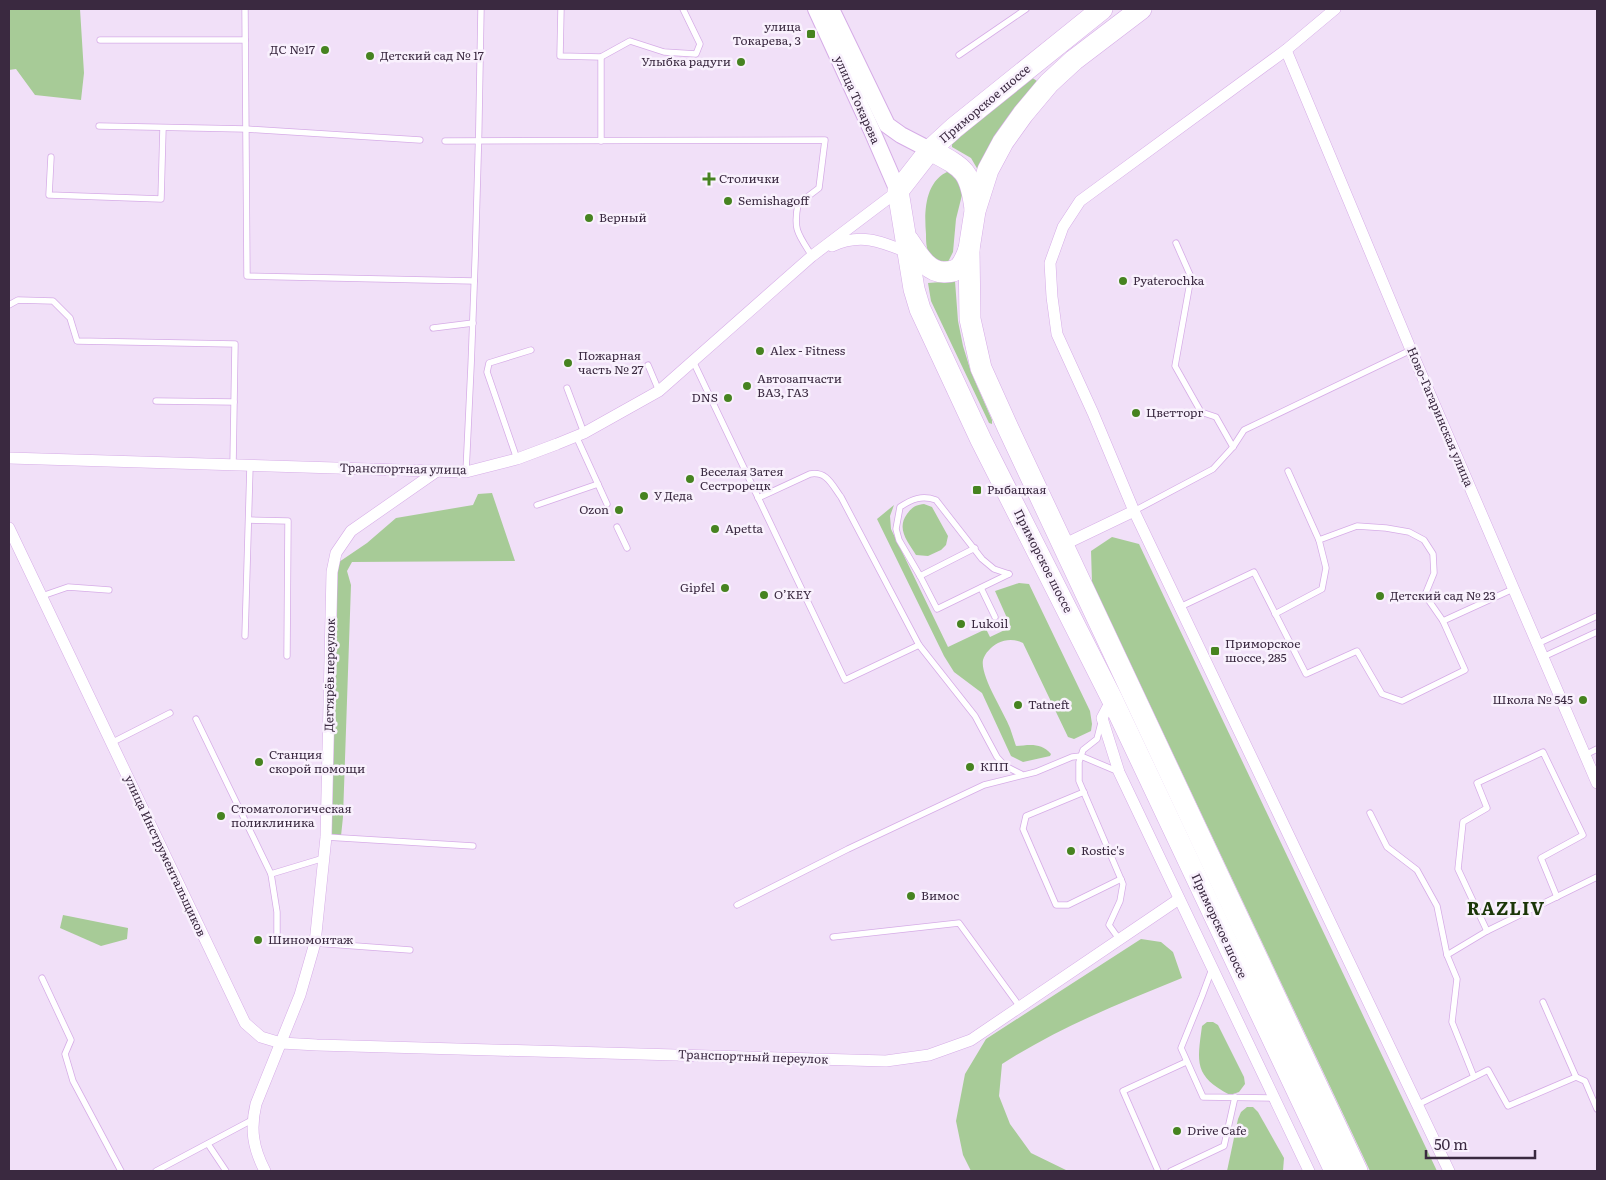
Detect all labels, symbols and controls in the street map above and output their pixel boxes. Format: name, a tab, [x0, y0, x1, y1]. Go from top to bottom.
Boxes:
place label: улица Токарева, 3	[733, 17, 802, 49]
marker: улица Токарева, 3	[805, 28, 817, 40]
place label: ДС №17	[270, 40, 315, 58]
marker: ДС №17	[319, 44, 331, 56]
place label: Детский сад № 17	[380, 46, 484, 64]
marker: Детский сад № 17	[364, 50, 376, 62]
place label: Улыбка радуги	[642, 52, 731, 70]
street label: улица Токарева	[830, 53, 886, 147]
marker: Улыбка радуги	[735, 56, 747, 68]
street label: Приморское шоссе	[935, 60, 1034, 147]
place label: Столички	[719, 169, 779, 187]
marker: Столички	[703, 173, 715, 185]
place label: Semishagoff	[738, 191, 810, 209]
marker: Semishagoff	[722, 195, 734, 207]
place label: Верный	[599, 208, 647, 226]
marker: Верный	[583, 212, 595, 224]
place label: Pyaterochka	[1133, 271, 1205, 289]
marker: Pyaterochka	[1117, 275, 1129, 287]
place label: Alex - Fitness	[770, 341, 846, 359]
street label: Ново-Гагаринская улица	[1403, 344, 1479, 490]
marker: Alex - Fitness	[754, 345, 766, 357]
place label: Пожарная часть № 27	[578, 346, 644, 378]
marker: Пожарная часть № 27	[562, 357, 574, 369]
place label: Автозапчасти ВАЗ, ГАЗ	[757, 369, 842, 401]
marker: Автозапчасти ВАЗ, ГАЗ	[741, 380, 753, 392]
place label: DNS	[692, 388, 718, 406]
marker: DNS	[722, 392, 734, 404]
place label: Цветторг	[1146, 403, 1204, 421]
marker: Цветторг	[1130, 407, 1142, 419]
street label: Транспортная улица	[339, 458, 467, 478]
place label: Веселая Затея Сестрорецк	[700, 462, 783, 494]
marker: Веселая Затея Сестрорецк	[684, 473, 696, 485]
place label: Рыбацкая	[987, 480, 1046, 498]
marker: Рыбацкая	[971, 484, 983, 496]
place label: У Деда	[654, 486, 693, 504]
marker: У Деда	[638, 490, 650, 502]
place label: Ozon	[579, 500, 609, 518]
marker: Ozon	[613, 504, 625, 516]
street label: Приморское шоссе	[1010, 506, 1078, 616]
place label: Apetta	[725, 519, 764, 537]
marker: Apetta	[709, 523, 721, 535]
place label: Gipfel	[680, 578, 715, 596]
marker: Gipfel	[719, 582, 731, 594]
place label: O’KEY	[774, 585, 812, 603]
place label: Детский сад № 23	[1390, 586, 1496, 604]
marker: O’KEY	[758, 589, 770, 601]
marker: Детский сад № 23	[1374, 590, 1386, 602]
place label: Lukoil	[971, 614, 1008, 632]
street label: Дегтярёв переулок	[319, 618, 339, 732]
marker: Lukoil	[955, 618, 967, 630]
place label: Приморское шоссе, 285	[1225, 634, 1300, 666]
marker: Приморское шоссе, 285	[1209, 645, 1221, 657]
place label: Школа № 545	[1493, 690, 1573, 708]
marker: Школа № 545	[1577, 694, 1589, 706]
place label: Tatneft	[1028, 695, 1070, 713]
marker: Tatneft	[1012, 699, 1024, 711]
place label: Станция скорой помощи	[269, 745, 365, 777]
marker: Станция скорой помощи	[253, 756, 265, 768]
place label: КПП	[980, 757, 1009, 775]
marker: КПП	[964, 761, 976, 773]
street label: улица Инструментальщиков	[121, 772, 211, 939]
place label: Стоматологическая поликлиника	[231, 799, 352, 831]
marker: Стоматологическая поликлиника	[215, 810, 227, 822]
place label: Rostic's	[1081, 841, 1125, 859]
marker: Rostic's	[1065, 845, 1077, 857]
street label: Приморское шоссе	[1188, 870, 1252, 981]
place label: Вимос	[921, 886, 959, 904]
marker: Вимос	[905, 890, 917, 902]
district label: RAZLIV	[1467, 894, 1545, 921]
place label: Шиномонтаж	[268, 930, 354, 948]
marker: Шиномонтаж	[252, 934, 264, 946]
street label: Транспортный переулок	[678, 1044, 829, 1068]
place label: Drive Cafe	[1187, 1121, 1246, 1139]
marker: Drive Cafe	[1171, 1125, 1183, 1137]
scale bar	[1426, 1128, 1535, 1160]
text: 50 m	[1434, 1132, 1468, 1155]

